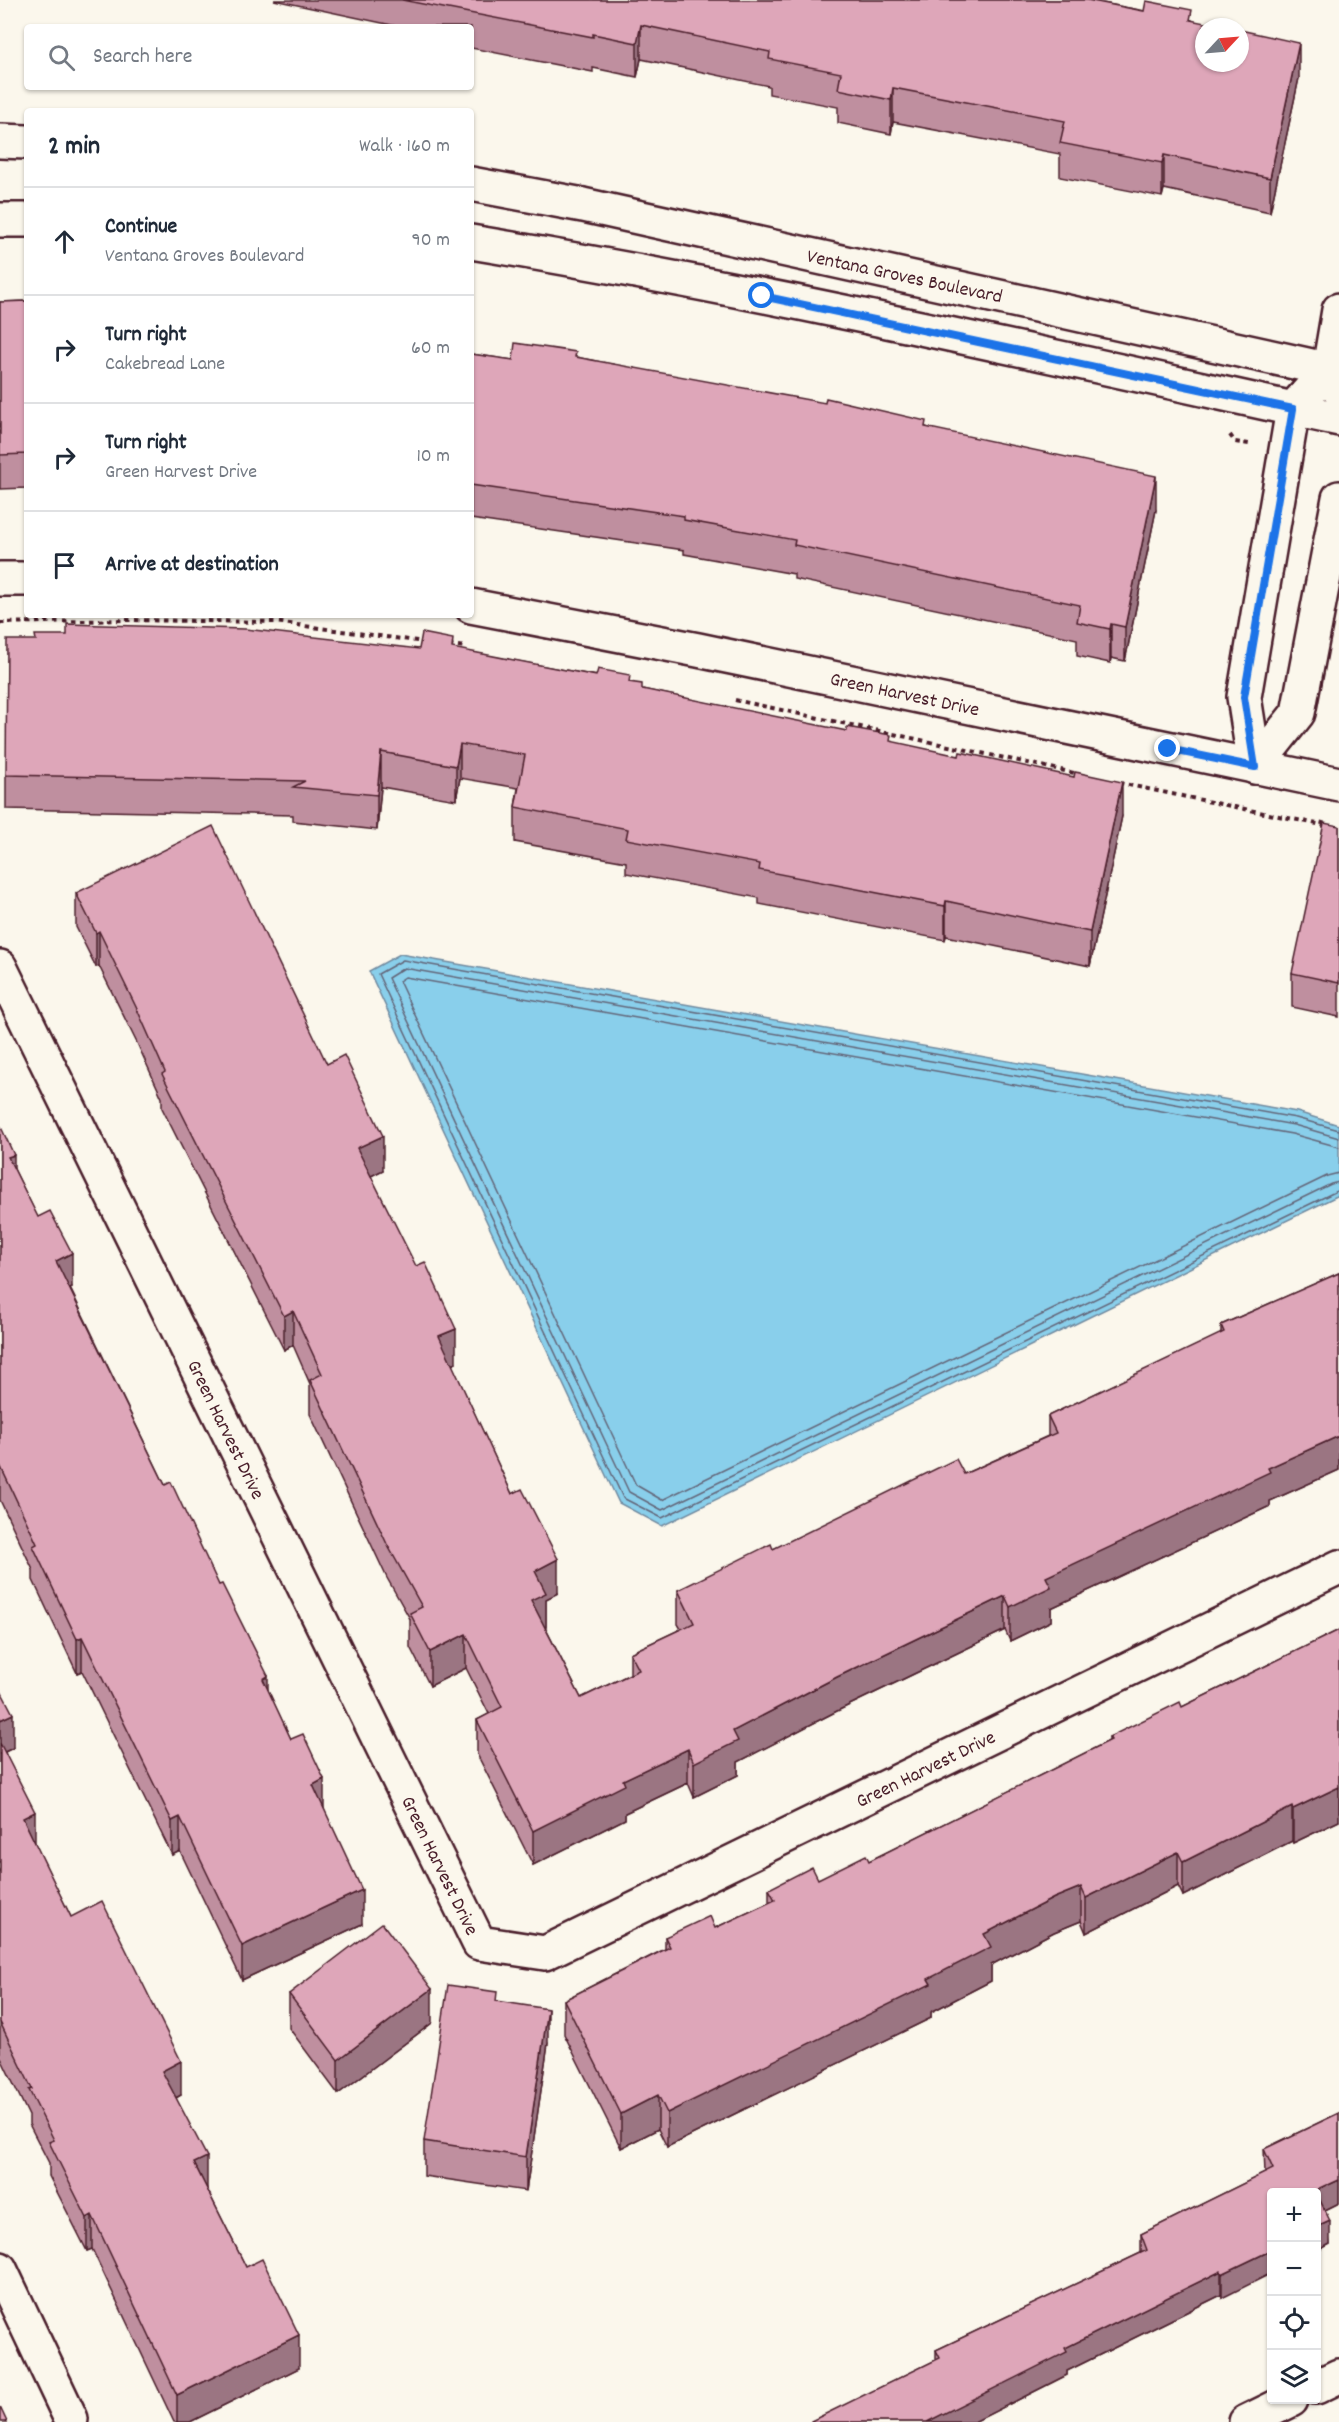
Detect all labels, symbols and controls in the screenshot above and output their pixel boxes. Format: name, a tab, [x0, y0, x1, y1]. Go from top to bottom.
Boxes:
north arrow	[1195, 18, 1249, 72]
search box	[24, 24, 474, 90]
icon: search	[45, 41, 78, 74]
text: Search here	[93, 42, 192, 73]
text: 2 min	[48, 129, 100, 166]
text: Walk · 160 m	[359, 133, 450, 161]
text: Continue	[105, 212, 177, 243]
icon: ahead	[48, 225, 81, 258]
text: 90 m	[412, 227, 450, 255]
text: Ventana Groves Boulevard	[105, 243, 304, 271]
street label: Ventana Groves Boulevard	[804, 244, 1005, 312]
route start	[748, 282, 774, 308]
text: Turn right	[105, 320, 187, 351]
icon: right	[48, 333, 81, 366]
text: 60 m	[411, 335, 450, 363]
text: Cakebread Lane	[105, 351, 225, 379]
text: Turn right	[105, 428, 187, 459]
icon: right	[48, 441, 81, 474]
text: 10 m	[416, 443, 450, 471]
text: Green Harvest Drive	[105, 459, 257, 487]
icon: arrive	[48, 549, 81, 582]
text: Arrive at destination	[105, 550, 279, 581]
street label: Green Harvest Drive	[827, 666, 982, 725]
route end	[1154, 735, 1180, 761]
street label: Green Harvest Drive	[178, 1356, 270, 1505]
street label: Green Harvest Drive	[852, 1725, 1001, 1817]
street label: Green Harvest Drive	[392, 1792, 484, 1941]
map controls	[1267, 2188, 1321, 2404]
button: +	[1267, 2188, 1321, 2242]
button: −	[1267, 2242, 1321, 2296]
button: locate	[1267, 2296, 1321, 2350]
button: layers	[1267, 2350, 1321, 2404]

